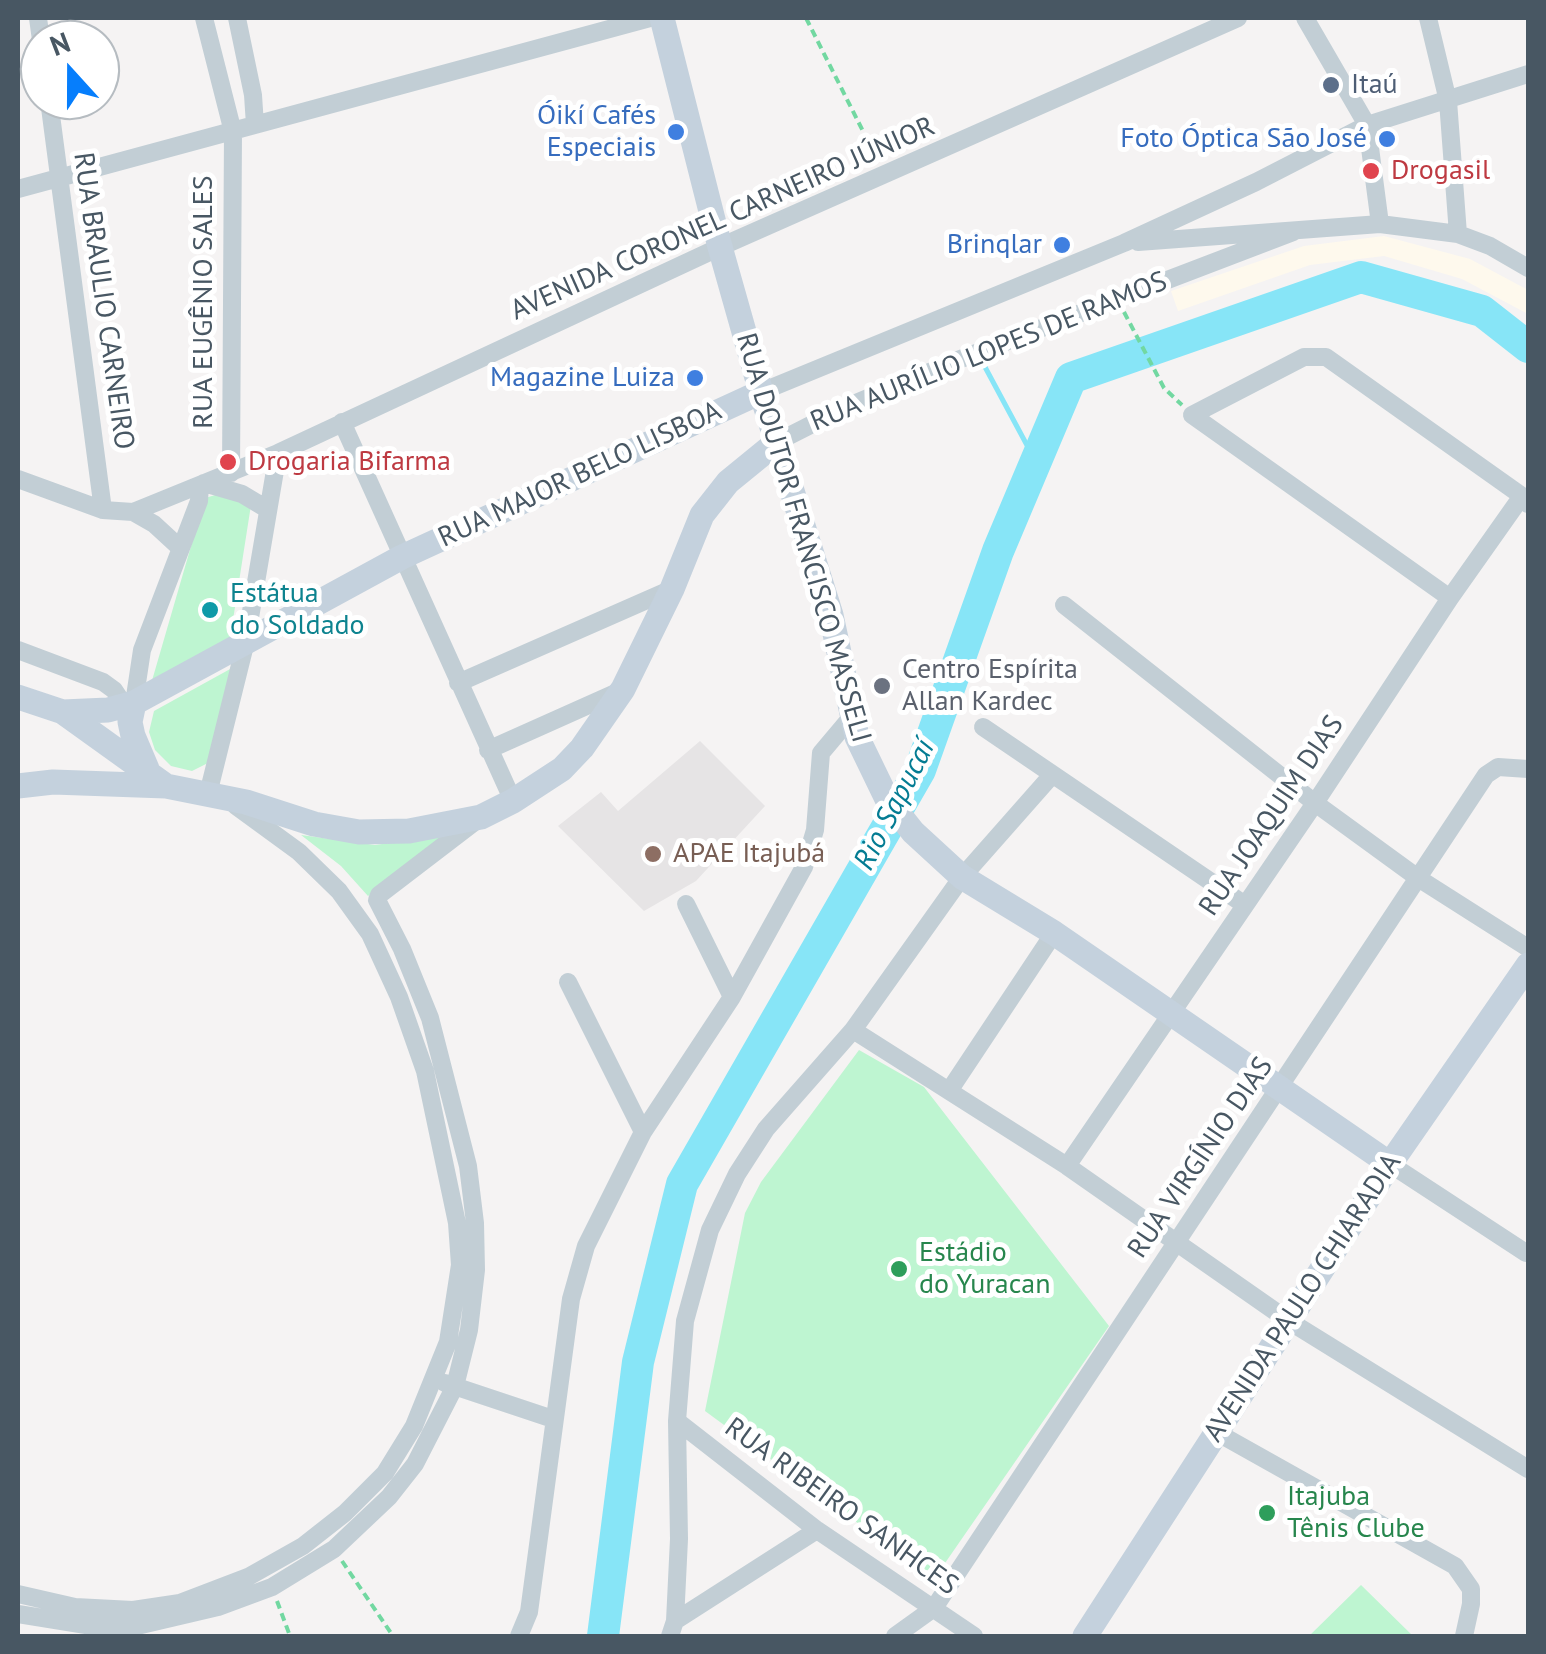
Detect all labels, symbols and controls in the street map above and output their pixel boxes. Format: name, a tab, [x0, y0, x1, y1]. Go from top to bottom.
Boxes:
north arrow	[20, 20, 120, 120]
text: N	[45, 23, 75, 64]
place label: Itaú	[1351, 68, 1398, 102]
marker: Itaú	[1320, 74, 1342, 96]
place label: Óikí Cafés Especiais	[537, 99, 656, 165]
street label: AVENIDA CORONEL CARNEIRO JÚNIOR	[506, 110, 940, 328]
marker: Óikí Cafés Especiais	[665, 121, 687, 143]
place label: Foto Óptica São José	[1120, 122, 1367, 156]
marker: Foto Óptica São José	[1376, 128, 1398, 150]
street label: RUA BRAULIO CARNEIRO	[66, 150, 140, 452]
place label: Drogasil	[1391, 154, 1490, 188]
marker: Drogasil	[1360, 160, 1382, 182]
street label: RUA EUGÊNIO SALES	[187, 175, 221, 429]
place label: Brinqlar	[947, 228, 1042, 262]
marker: Brinqlar	[1051, 234, 1073, 256]
street label: RUA AURÍLIO LOPES DE RAMOS	[806, 265, 1172, 439]
street label: RUA DOUTOR FRANCISCO MASSELI	[728, 329, 878, 747]
place label: Magazine Luiza	[490, 361, 675, 395]
marker: Magazine Luiza	[684, 367, 706, 389]
street label: RUA MAJOR BELO LISBOA	[433, 395, 727, 555]
place label: Drogaria Bifarma	[248, 445, 451, 479]
marker: Drogaria Bifarma	[217, 451, 239, 473]
place label: Estátua do Soldado	[230, 577, 365, 643]
marker: Estátua do Soldado	[199, 599, 221, 621]
place label: Centro Espírita Allan Kardec	[902, 653, 1078, 719]
marker: Centro Espírita Allan Kardec	[871, 675, 893, 697]
street label: RUA JOAQUIM DIAS	[1193, 710, 1351, 922]
water label: Rio Sapucaí	[847, 734, 943, 876]
place label: APAE Itajubá	[673, 837, 825, 871]
marker: APAE Itajubá	[642, 843, 664, 865]
street label: RUA VIRGÍNIO DIAS	[1121, 1051, 1281, 1265]
street label: AVENIDA PAULO CHIARADIA	[1197, 1148, 1409, 1448]
place label: Estádio do Yuracan	[919, 1236, 1050, 1302]
marker: Estádio do Yuracan	[888, 1258, 910, 1280]
street label: RUA RIBEIRO SANHCES	[718, 1411, 964, 1603]
place label: Itajuba Tênis Clube	[1287, 1480, 1425, 1546]
marker: Itajuba Tênis Clube	[1256, 1502, 1278, 1524]

